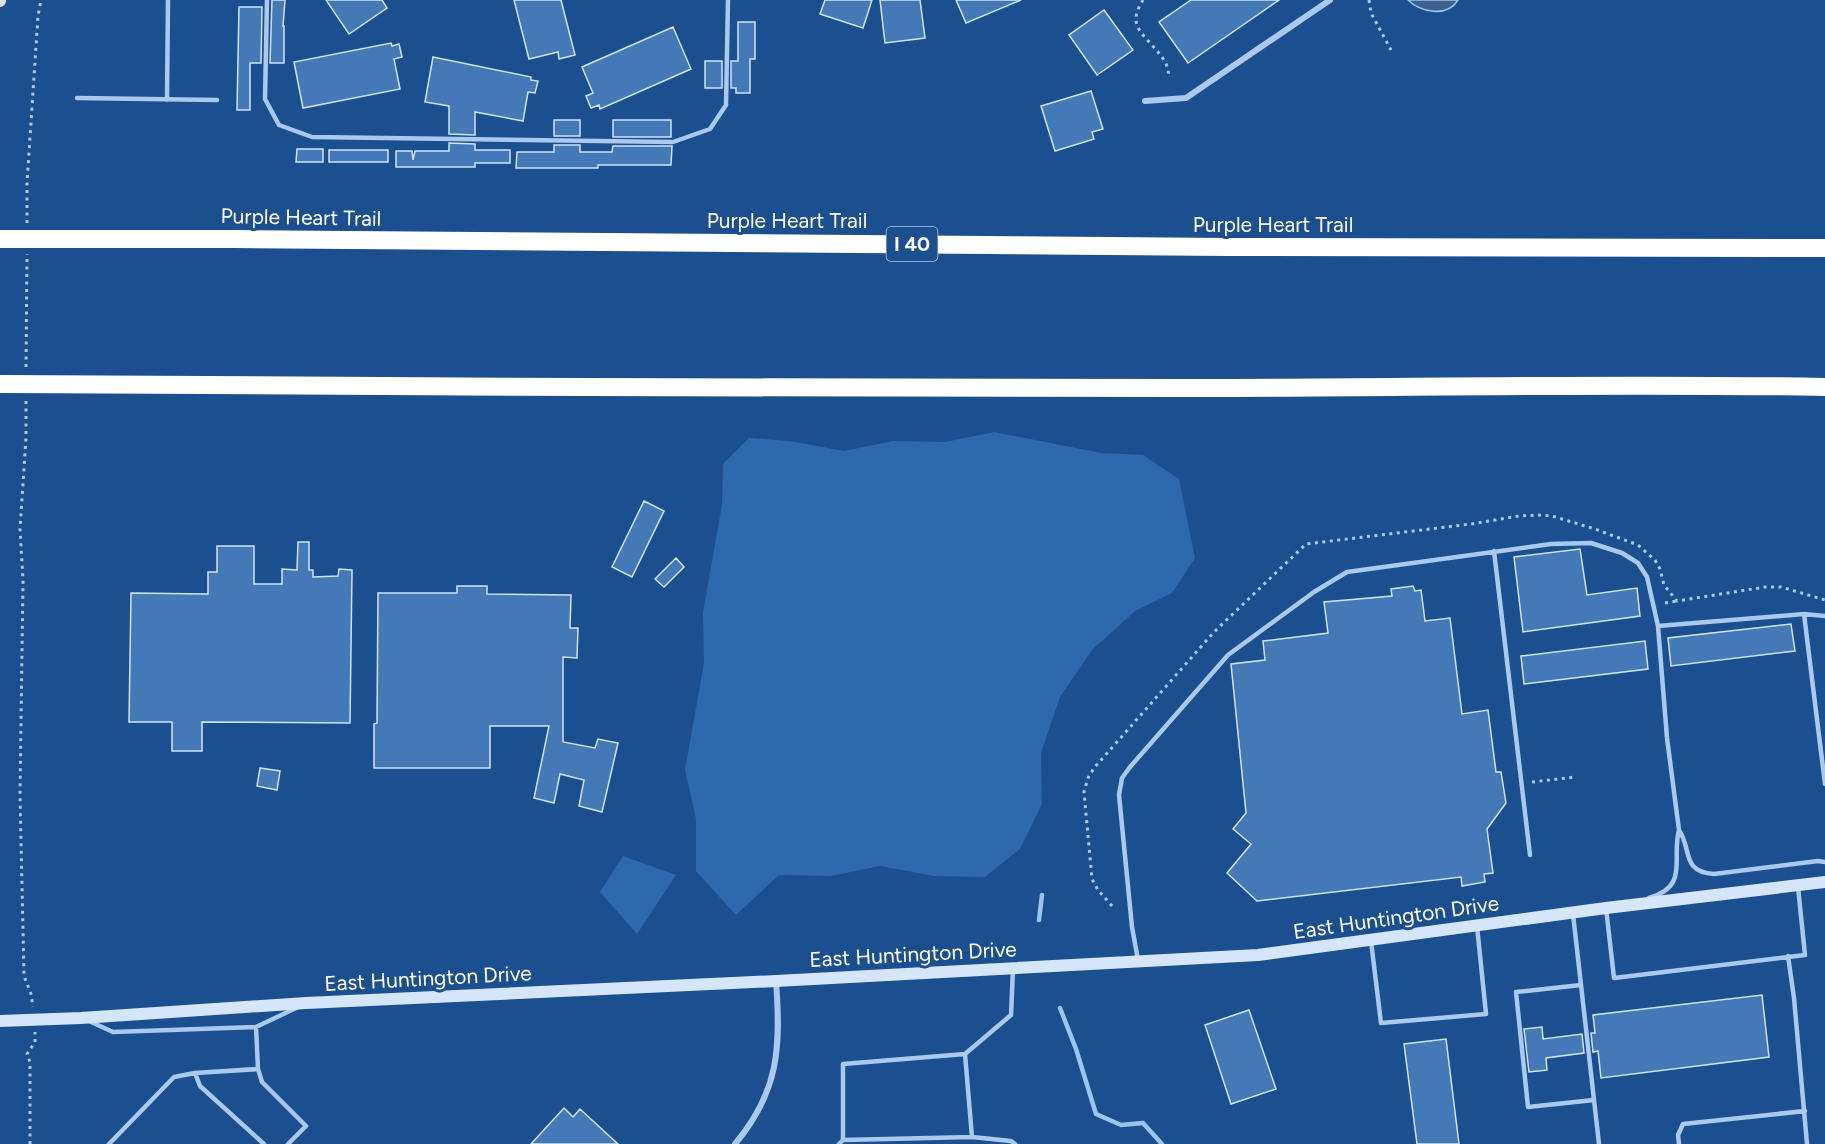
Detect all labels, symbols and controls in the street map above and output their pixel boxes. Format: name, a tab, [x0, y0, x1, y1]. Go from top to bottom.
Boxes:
street label: Purple Heart Trail	[220, 203, 382, 231]
street label: Purple Heart Trail	[707, 208, 867, 233]
street label: Purple Heart Trail	[1193, 212, 1353, 237]
road number: I 40	[886, 227, 938, 261]
street label: East Huntington Drive	[1291, 890, 1501, 944]
street label: East Huntington Drive	[809, 936, 1017, 972]
street label: East Huntington Drive	[324, 960, 532, 996]

